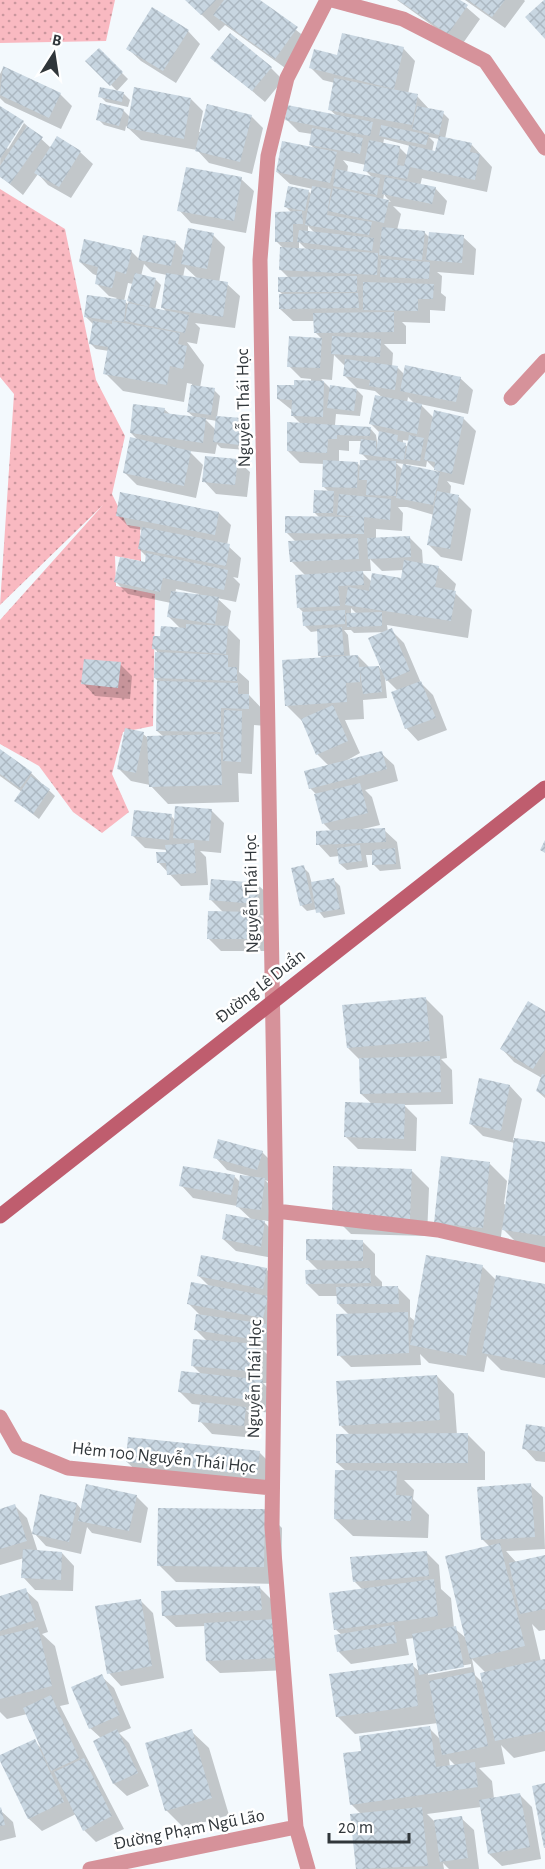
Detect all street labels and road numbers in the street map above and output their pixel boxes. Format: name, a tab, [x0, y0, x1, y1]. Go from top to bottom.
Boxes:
street label: Nguyễn Thái Học	[232, 348, 254, 468]
street label: Nguyễn Thái Học	[240, 834, 262, 954]
street label: Đường Lê Duẩn	[211, 945, 309, 1027]
street label: Nguyễn Thái Học	[243, 1319, 265, 1439]
street label: Hẻm 100 Nguyễn Thái Học	[71, 1437, 257, 1477]
street label: Đường Phạm Ngũ Lão	[112, 1807, 266, 1853]

